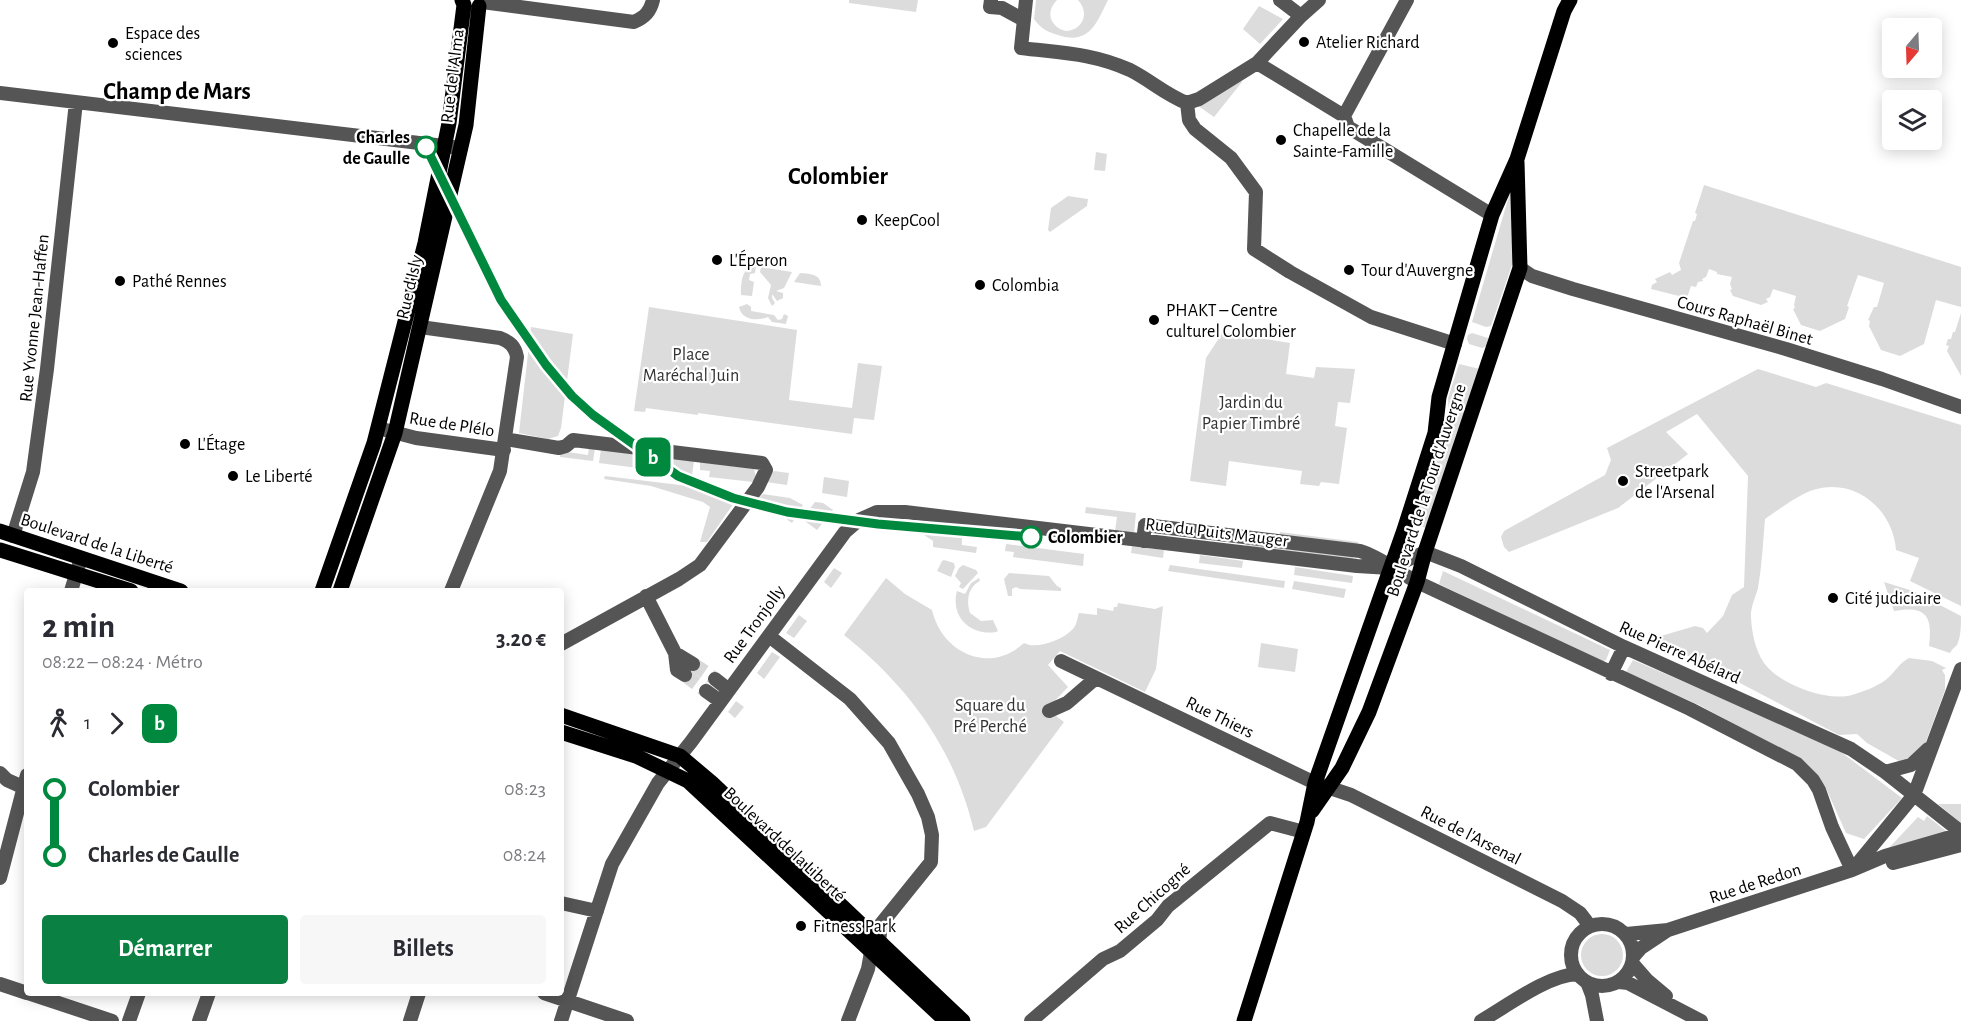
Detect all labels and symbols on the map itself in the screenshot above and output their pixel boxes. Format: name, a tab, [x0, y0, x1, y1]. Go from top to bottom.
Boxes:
north arrow	[1882, 18, 1942, 78]
place label: Espace des sciences	[125, 25, 200, 64]
street label: Rue de l'Alma	[438, 28, 468, 124]
place label: Atelier Richard	[1316, 34, 1420, 52]
marker: Atelier Richard	[1297, 35, 1311, 49]
marker: Espace des sciences	[106, 36, 120, 50]
district label: Champ de Mars	[103, 80, 251, 104]
place label: Chapelle de la Sainte-Famille	[1293, 122, 1393, 161]
place label: Charles de Gaulle	[343, 129, 410, 168]
marker: Chapelle de la Sainte-Famille	[1274, 133, 1288, 147]
marker: Charles de Gaulle	[415, 136, 437, 158]
district label: Colombier	[788, 165, 889, 189]
place label: KeepCool	[874, 212, 940, 230]
marker: KeepCool	[855, 213, 869, 227]
street label: Rue Yvonne Jean-Haffen	[17, 233, 53, 403]
place label: L'Éperon	[729, 249, 788, 270]
street label: Rue d'Isly	[394, 253, 426, 321]
marker: L'Éperon	[710, 253, 724, 267]
place label: Tour d'Auvergne	[1361, 262, 1473, 280]
marker: Tour d'Auvergne	[1342, 263, 1356, 277]
place label: Pathé Rennes	[132, 273, 227, 291]
marker: Pathé Rennes	[113, 274, 127, 288]
place label: Colombia	[992, 277, 1059, 295]
marker: Colombia	[973, 278, 987, 292]
street label: Cours Raphaël Binet	[1675, 293, 1815, 349]
place label: PHAKT – Centre culturel Colombier	[1166, 302, 1296, 341]
marker: PHAKT – Centre culturel Colombier	[1147, 313, 1161, 327]
park label: Place Maréchal Juin	[643, 346, 739, 385]
street label: Boulevard de la Tour d'Auvergne	[1384, 382, 1470, 599]
park label: Jardin du Papier Timbré	[1202, 394, 1300, 433]
street label: Rue de Plélo	[408, 409, 496, 441]
place label: L'Étage	[197, 433, 245, 454]
marker: L'Étage	[178, 437, 192, 451]
line badge: b	[634, 438, 672, 476]
place label: Streetpark de l'Arsenal	[1635, 463, 1715, 502]
place label: Le Liberté	[245, 468, 313, 486]
marker: Le Liberté	[226, 469, 240, 483]
marker: Streetpark de l'Arsenal	[1616, 474, 1630, 488]
street label: Boulevard de la Liberté	[18, 511, 175, 577]
street label: Rue du Puits Mauger	[1144, 515, 1290, 551]
marker: Colombier	[1020, 526, 1042, 548]
place label: Colombier	[1048, 529, 1124, 547]
street label: Rue Tronjolly	[721, 582, 789, 667]
place label: Cité judiciaire	[1845, 590, 1941, 608]
marker: Cité judiciaire	[1826, 591, 1840, 605]
street label: Rue Pierre Abélard	[1616, 618, 1743, 688]
street label: Rue Thiers	[1183, 694, 1256, 742]
park label: Square du Pré Perché	[953, 697, 1027, 736]
street label: Boulevard de la Liberté	[720, 784, 849, 906]
street label: Rue de l'Arsenal	[1417, 803, 1524, 869]
street label: Rue Chicogné	[1111, 860, 1194, 937]
street label: Rue de Redon	[1707, 861, 1804, 907]
place label: Fitness Park	[813, 918, 897, 936]
marker: Fitness Park	[794, 919, 808, 933]

